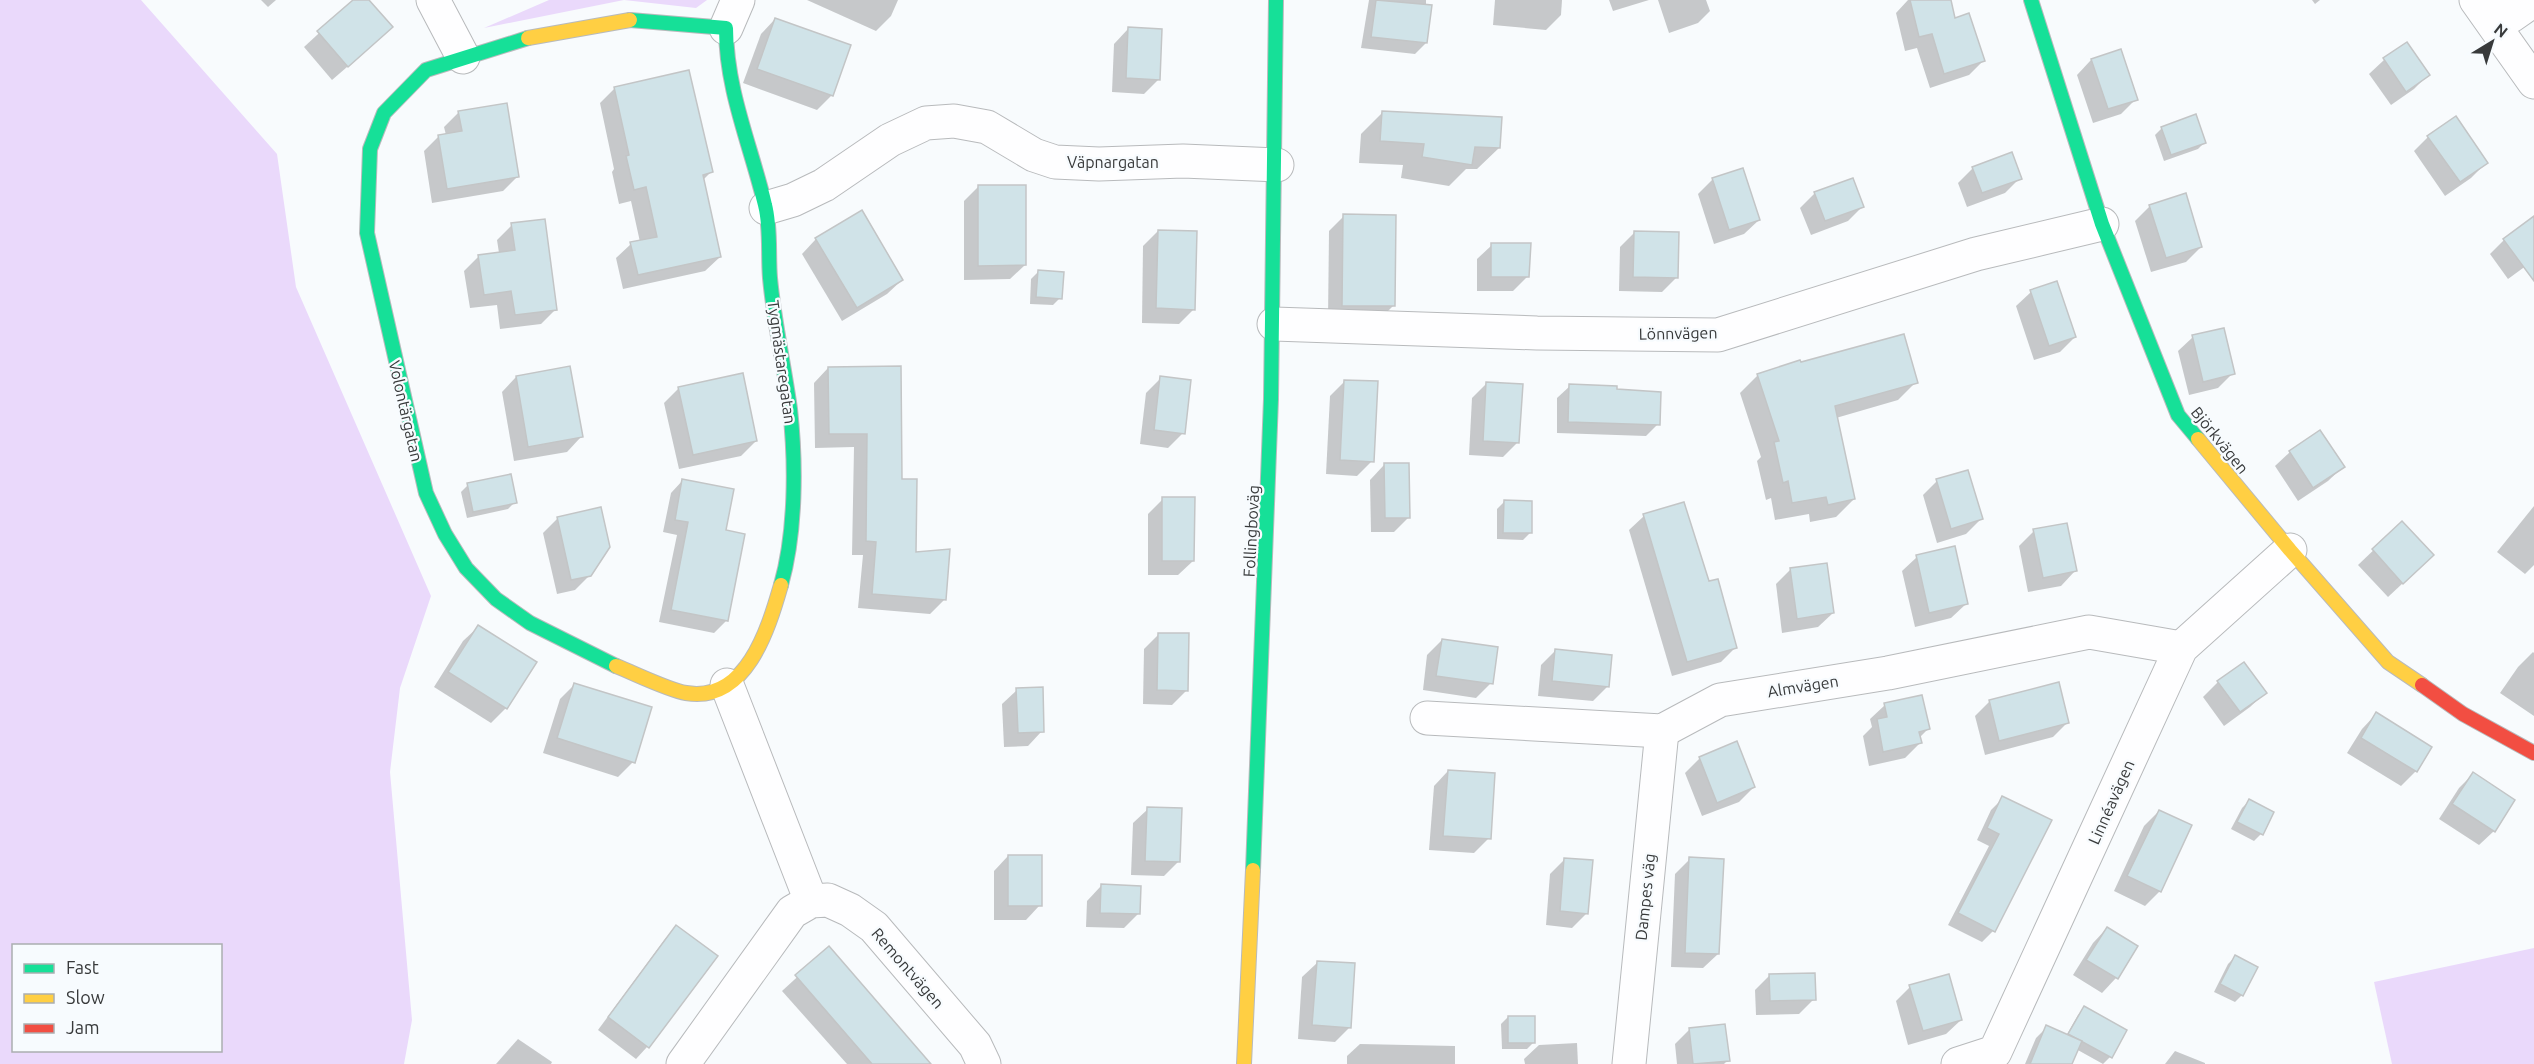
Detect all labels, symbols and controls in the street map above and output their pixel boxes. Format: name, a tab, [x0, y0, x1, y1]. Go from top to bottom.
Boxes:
north arrow	[2462, 12, 2522, 72]
text: N	[2491, 19, 2511, 41]
street label: Väpnargatan	[1067, 153, 1159, 171]
street label: Tygmästaregatan	[764, 299, 800, 425]
street label: Lönnvägen	[1638, 323, 1718, 343]
street label: Volontärgatan	[386, 359, 426, 463]
street label: Björkvägen	[2188, 403, 2252, 477]
street label: Follingboväg	[1240, 484, 1262, 578]
street label: Almvägen	[1766, 672, 1840, 700]
street label: Linnéavägen	[2084, 757, 2138, 847]
street label: Dampes väg	[1631, 853, 1659, 941]
street label: Remontvägen	[868, 924, 948, 1012]
legend	[12, 944, 222, 1052]
text: Fast	[66, 957, 99, 977]
text: Slow	[66, 987, 105, 1007]
text: Jam	[66, 1017, 100, 1037]

